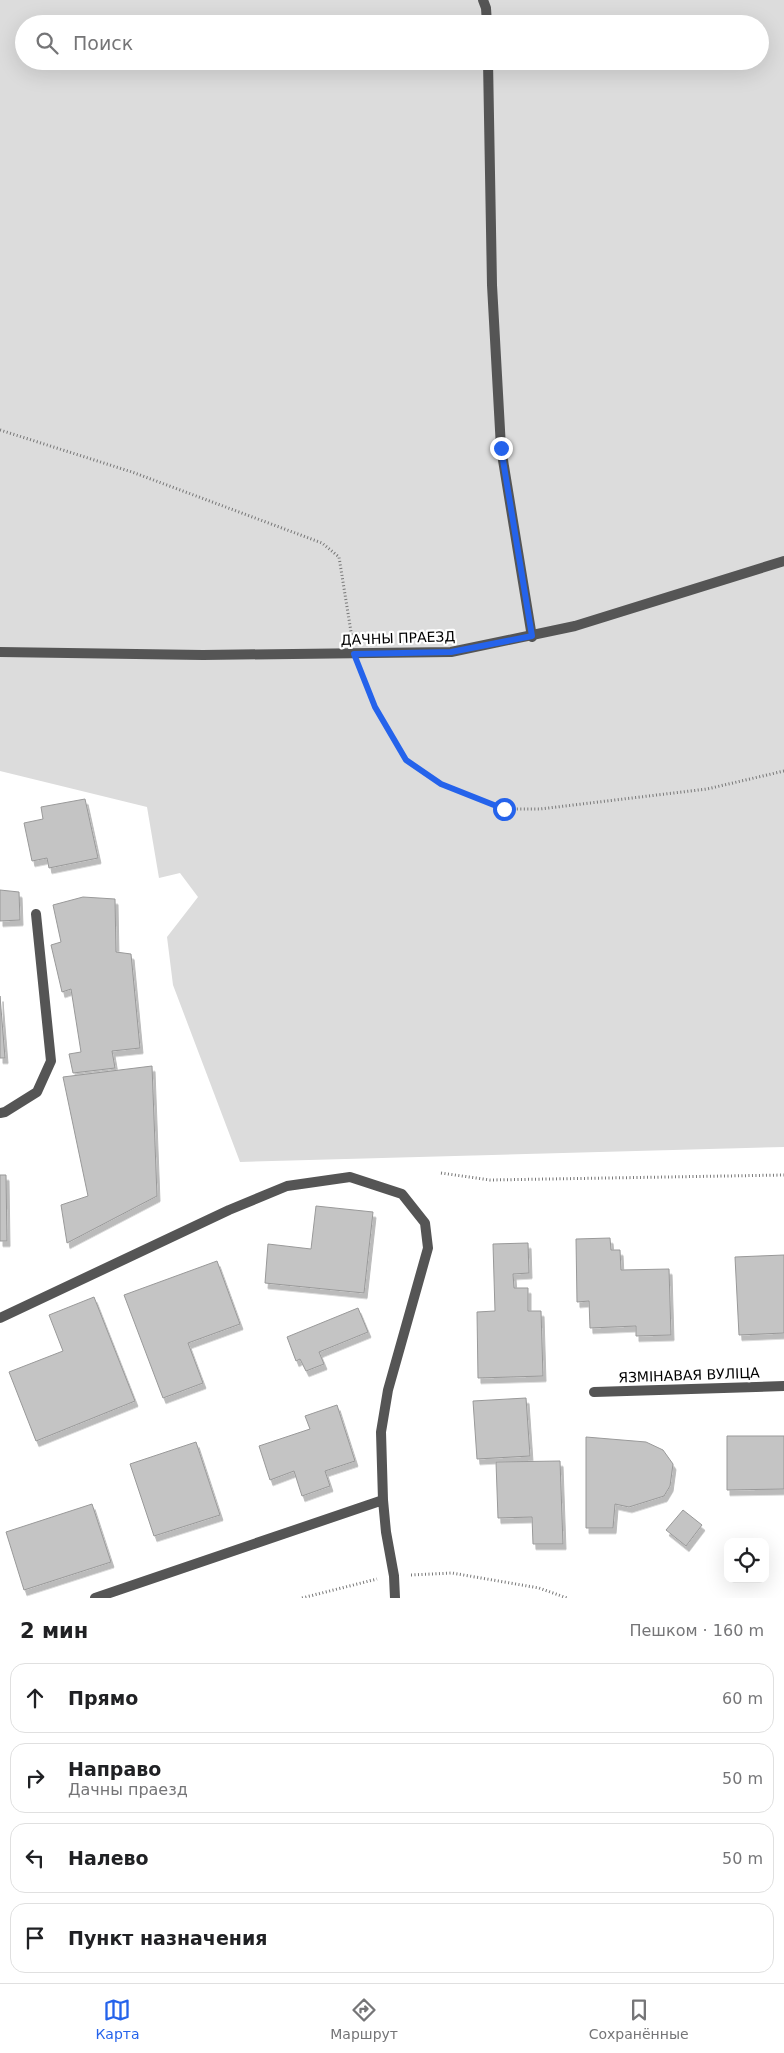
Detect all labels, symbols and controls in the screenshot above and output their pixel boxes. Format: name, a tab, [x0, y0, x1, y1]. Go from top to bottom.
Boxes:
search box	[15, 15, 769, 70]
icon: search	[33, 29, 61, 57]
text: Поиск	[73, 32, 133, 54]
route end	[490, 437, 513, 460]
street label: ДАЧНЫ ПРАЕЗД	[340, 628, 456, 648]
route start	[493, 798, 516, 821]
street label: ЯЗМІНАВАЯ ВУЛІЦА	[618, 1365, 760, 1385]
map controls	[724, 1538, 769, 1583]
button: locate	[724, 1538, 769, 1583]
text: 2 мин	[20, 1619, 88, 1643]
text: Пешком · 160 m	[629, 1621, 764, 1640]
icon: ahead	[21, 1684, 49, 1712]
text: Прямо	[68, 1687, 138, 1709]
text: 60 m	[722, 1689, 763, 1708]
text: Направо	[68, 1758, 161, 1780]
icon: right	[21, 1764, 49, 1792]
text: 50 m	[722, 1769, 763, 1788]
text: Дачны праезд	[68, 1780, 188, 1799]
icon: left	[21, 1844, 49, 1872]
text: Налево	[68, 1847, 149, 1869]
text: 50 m	[722, 1849, 763, 1868]
icon: arrive	[21, 1924, 49, 1952]
text: Пункт назначения	[68, 1927, 267, 1949]
tab: Карта	[95, 1996, 140, 2042]
tab: Маршрут	[330, 1996, 398, 2042]
tab: Сохранённые	[589, 1996, 689, 2042]

